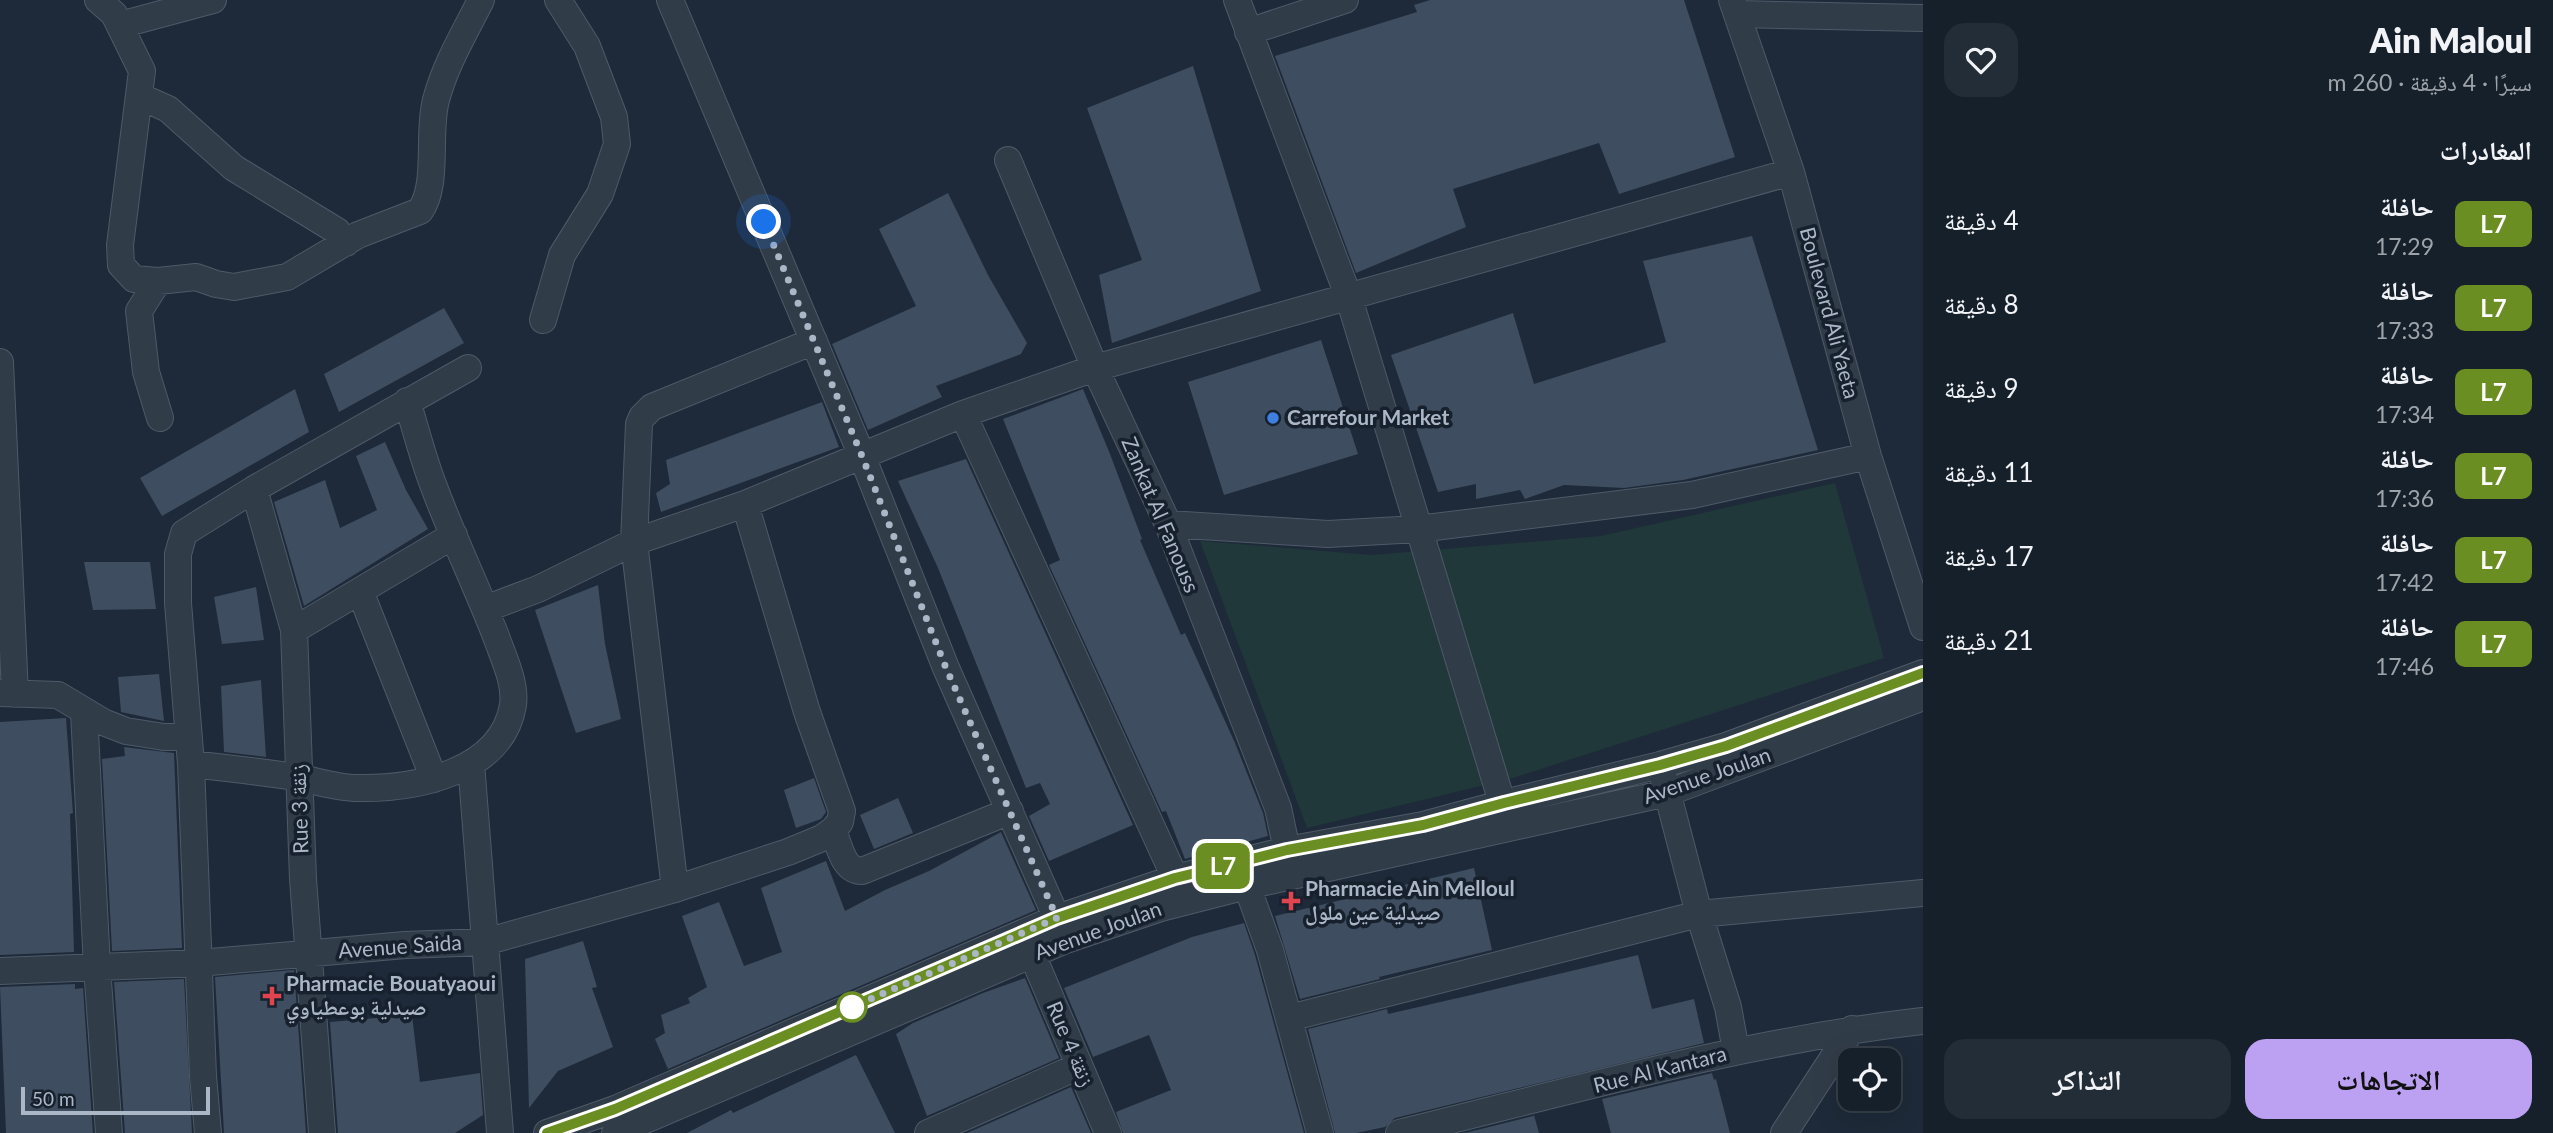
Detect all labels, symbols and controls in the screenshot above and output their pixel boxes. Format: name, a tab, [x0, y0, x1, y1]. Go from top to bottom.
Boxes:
text: Ain Maloul	[2370, 20, 2532, 60]
button: heart	[1944, 23, 2018, 97]
text: سيرًا · 4 دقيقة · 260 m	[2327, 68, 2532, 96]
text: المغادرات	[2440, 134, 2532, 166]
text: حافلة	[2380, 190, 2434, 222]
your location	[746, 204, 781, 239]
text: 4 دقيقة	[1944, 204, 2019, 236]
text: L7	[2480, 209, 2507, 238]
street label: Boulevard Ali Yaeta	[1796, 224, 1865, 401]
text: 17:29	[2375, 232, 2434, 260]
text: حافلة	[2380, 274, 2434, 306]
text: 8 دقيقة	[1944, 288, 2019, 320]
text: L7	[2480, 293, 2507, 322]
text: 17:33	[2375, 316, 2434, 344]
text: حافلة	[2380, 358, 2434, 390]
text: 9 دقيقة	[1944, 372, 2019, 404]
text: L7	[2480, 377, 2507, 406]
text: 17:34	[2375, 400, 2434, 428]
place label: Carrefour Market	[1287, 404, 1449, 429]
marker: Carrefour Market	[1265, 410, 1281, 426]
street label: Zankat Al Fanouss	[1117, 433, 1205, 596]
text: حافلة	[2380, 442, 2434, 474]
text: 11 دقيقة	[1944, 456, 2034, 488]
text: L7	[2480, 461, 2507, 490]
text: 17:36	[2375, 484, 2434, 512]
text: حافلة	[2380, 526, 2434, 558]
text: 17 دقيقة	[1944, 540, 2034, 572]
text: L7	[2480, 545, 2507, 574]
text: 17:42	[2375, 568, 2434, 596]
text: حافلة	[2380, 610, 2434, 642]
text: 21 دقيقة	[1944, 624, 2034, 656]
text: L7	[2480, 629, 2507, 658]
text: 17:46	[2375, 652, 2434, 680]
street label: Avenue Joulan	[1639, 741, 1774, 808]
street label: Rue 3 زنقة	[284, 764, 313, 854]
line badge: L7	[1192, 843, 1254, 889]
text: L7	[1210, 851, 1236, 880]
place label: Pharmacie Ain Melloul صيدلية عين ملول	[1305, 875, 1515, 926]
marker: Pharmacie Ain Melloul صيدلية عين ملول	[1283, 893, 1299, 909]
street label: Avenue Joulan	[1030, 895, 1164, 964]
street label: Avenue Saida	[337, 929, 463, 962]
place label: Pharmacie Bouatyaoui صيدلية بوعطياوي	[286, 970, 496, 1024]
marker: Pharmacie Bouatyaoui صيدلية بوعطياوي	[264, 988, 280, 1004]
unlabelled marker	[837, 992, 867, 1022]
street label: Rue 4 زنقة	[1042, 997, 1100, 1090]
button: التذاكر	[1944, 1039, 2231, 1119]
button: الاتجاهات	[2245, 1039, 2532, 1119]
street label: Rue Al Kantara	[1590, 1040, 1729, 1097]
map controls	[1838, 1048, 1901, 1111]
button: locate	[1838, 1048, 1901, 1111]
scale bar	[21, 1084, 210, 1116]
text: 50 m	[32, 1087, 75, 1110]

